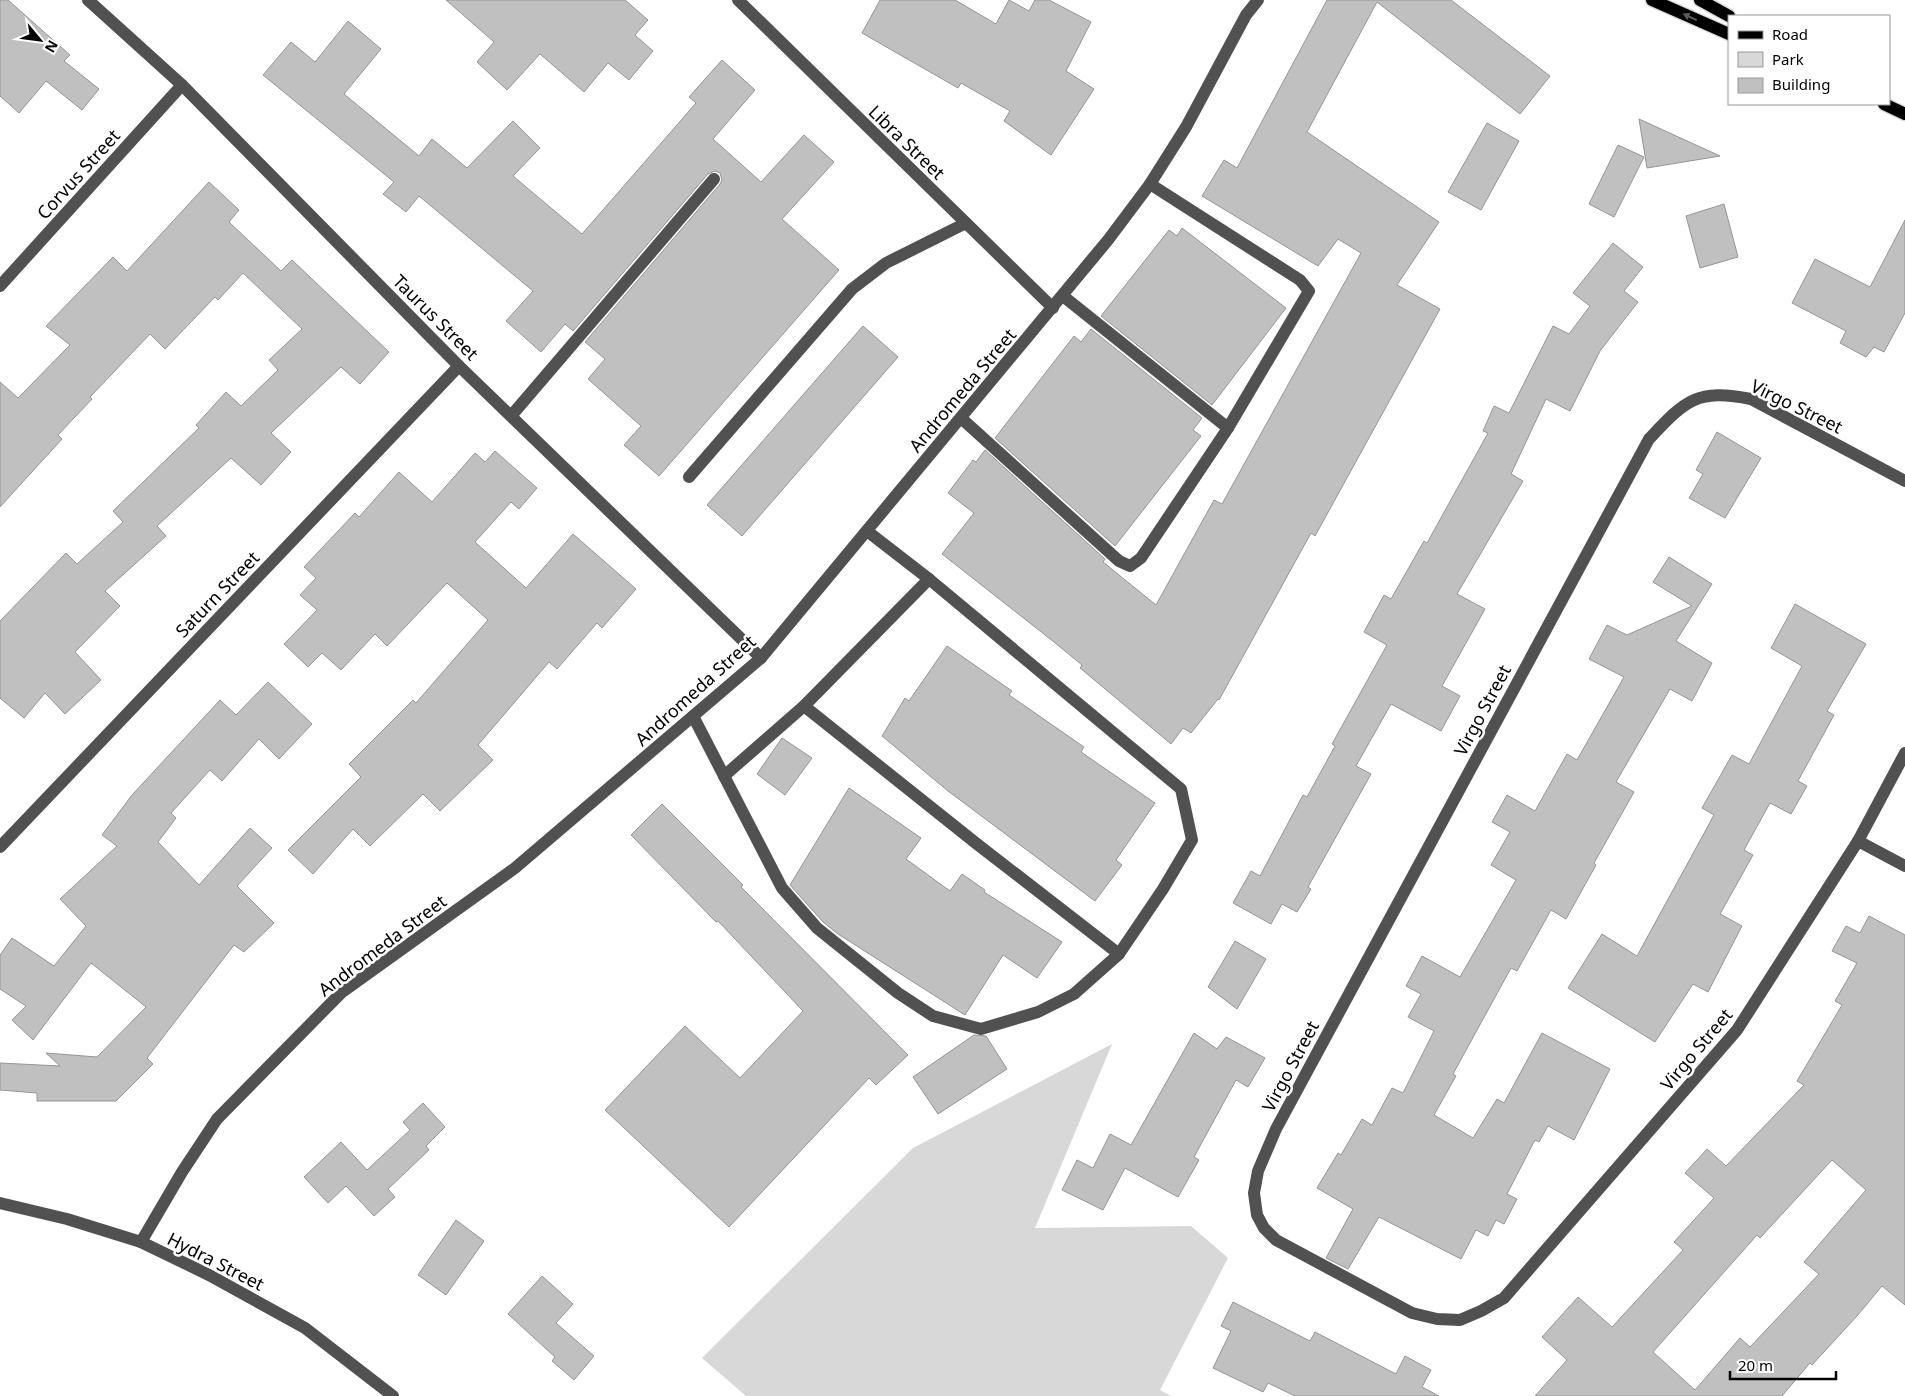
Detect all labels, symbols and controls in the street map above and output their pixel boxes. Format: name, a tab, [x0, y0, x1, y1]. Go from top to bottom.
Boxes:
one-way arrow	[1683, 13, 1697, 21]
north arrow	[15, 15, 65, 65]
legend	[1728, 15, 1890, 105]
text: Road	[1772, 24, 1808, 44]
text: N	[41, 37, 63, 56]
text: Park	[1772, 49, 1804, 69]
text: Building	[1772, 74, 1830, 94]
street label: Libra Street	[864, 100, 951, 185]
street label: Corvus Street	[31, 123, 125, 224]
street label: Taurus Street	[388, 269, 484, 365]
street label: Andromeda Street	[903, 323, 1021, 457]
street label: Virgo Street	[1747, 373, 1847, 439]
street label: Saturn Street	[170, 545, 265, 642]
street label: Andromeda Street	[629, 629, 761, 751]
street label: Virgo Street	[1448, 660, 1516, 760]
street label: Andromeda Street	[313, 889, 451, 1001]
street label: Virgo Street	[1655, 1003, 1738, 1095]
street label: Virgo Street	[1256, 1016, 1324, 1116]
street label: Hydra Street	[163, 1226, 269, 1296]
scale bar	[1730, 1348, 1836, 1380]
text: 20 m	[1738, 1355, 1773, 1375]

